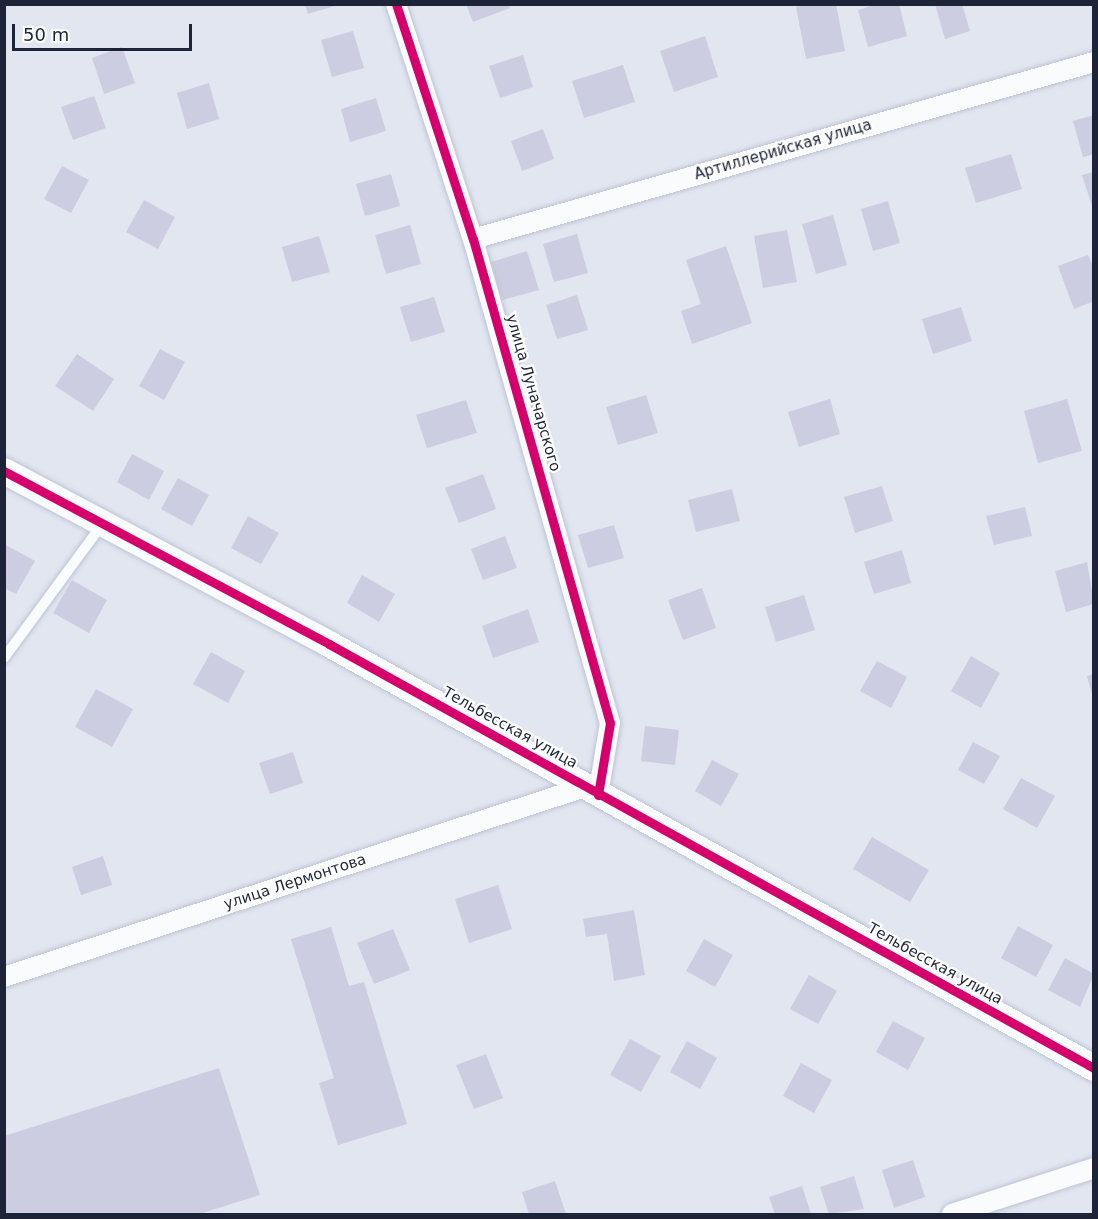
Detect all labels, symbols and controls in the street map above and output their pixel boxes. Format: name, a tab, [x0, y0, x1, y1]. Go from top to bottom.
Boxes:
scale bar	[15, 12, 195, 50]
text: 50 m	[23, 24, 69, 45]
street label: Артиллерийская улица	[692, 116, 874, 184]
street label: улица Луначарского	[502, 312, 564, 474]
street label: Тельбесская улица	[439, 683, 581, 773]
street label: улица Лермонтова	[222, 850, 368, 914]
street label: Тельбесская улица	[864, 919, 1006, 1009]

